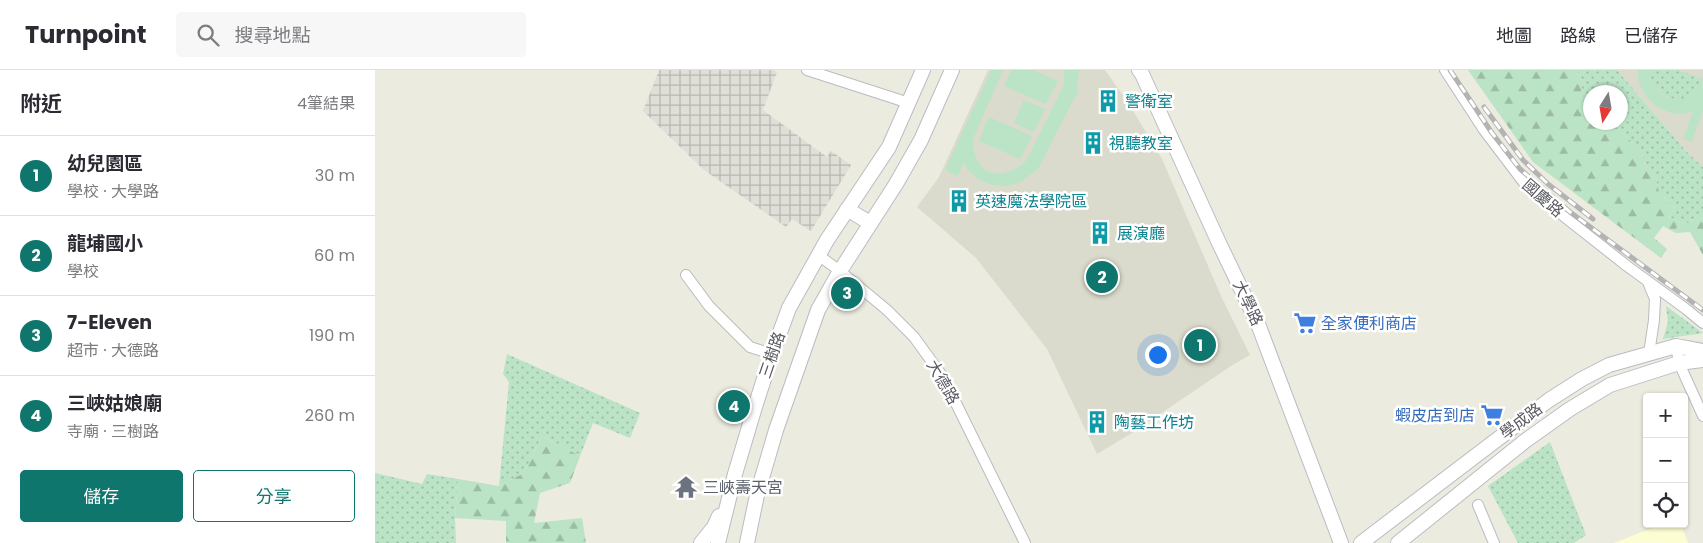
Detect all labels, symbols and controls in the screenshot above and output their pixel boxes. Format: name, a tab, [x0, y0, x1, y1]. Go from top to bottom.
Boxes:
search box	[176, 12, 526, 57]
text: Turnpoint	[25, 18, 146, 51]
icon: search	[194, 21, 222, 49]
text: 搜尋地點	[234, 22, 310, 49]
text: 地圖	[1496, 23, 1532, 48]
text: 路線	[1560, 23, 1596, 48]
text: 已儲存	[1624, 23, 1678, 48]
north arrow	[1583, 85, 1628, 130]
building icon: 警衛室	[1095, 88, 1121, 114]
text: 附近	[20, 89, 62, 118]
place label: 警衛室	[1125, 90, 1173, 113]
text: 4筆結果	[297, 92, 355, 115]
building icon: 視聽教室	[1080, 130, 1106, 156]
place label: 視聽教室	[1109, 132, 1173, 155]
text: 幼兒園區	[67, 150, 143, 177]
text: 1	[33, 164, 39, 187]
text: 30 m	[315, 164, 355, 187]
street label: 國慶路	[1517, 174, 1569, 222]
text: 學校 · 大學路	[67, 180, 159, 203]
building icon: 英速魔法學院區	[946, 188, 972, 214]
place label: 英速魔法學院區	[975, 190, 1087, 213]
building icon: 展演廳	[1087, 220, 1113, 246]
place label: 展演廳	[1117, 222, 1165, 245]
text: 龍埔國小	[67, 230, 143, 257]
text: 2	[31, 244, 41, 267]
text: 60 m	[314, 244, 355, 267]
pin: 2	[1086, 258, 1118, 296]
text: 學校	[67, 260, 99, 283]
pin: 3	[831, 274, 863, 312]
street label: 大學路	[1227, 276, 1269, 330]
text: 7-Eleven	[67, 309, 152, 336]
supermarket icon: 全家便利商店	[1292, 310, 1318, 336]
place label: 全家便利商店	[1321, 312, 1417, 335]
text: 3	[31, 324, 41, 347]
text: 190 m	[309, 324, 355, 347]
pin: 1	[1184, 326, 1216, 364]
street label: 三樹路	[753, 329, 791, 381]
text: 超市 · 大德路	[67, 339, 159, 362]
your location	[1145, 342, 1171, 368]
street label: 大德路	[921, 355, 965, 409]
pin: 4	[718, 387, 750, 425]
text: 三峽姑娘廟	[67, 390, 162, 417]
map controls	[1643, 393, 1688, 528]
button: +	[1643, 393, 1688, 438]
street label: 學成路	[1495, 397, 1547, 445]
supermarket icon: 蝦皮店到店	[1479, 402, 1505, 428]
text: 4	[31, 404, 41, 427]
text: 260 m	[305, 404, 355, 427]
place label: 蝦皮店到店	[1395, 404, 1475, 427]
building icon: 陶藝工作坊	[1084, 409, 1110, 435]
place label: 陶藝工作坊	[1114, 411, 1194, 434]
text: 寺廟 · 三樹路	[67, 420, 159, 443]
button: −	[1643, 438, 1688, 483]
button: 儲存	[20, 470, 183, 522]
button: 分享	[193, 470, 355, 522]
temple icon: 三峽壽天宮	[673, 474, 699, 500]
place label: 三峽壽天宮	[703, 476, 783, 499]
button: locate	[1643, 483, 1688, 528]

